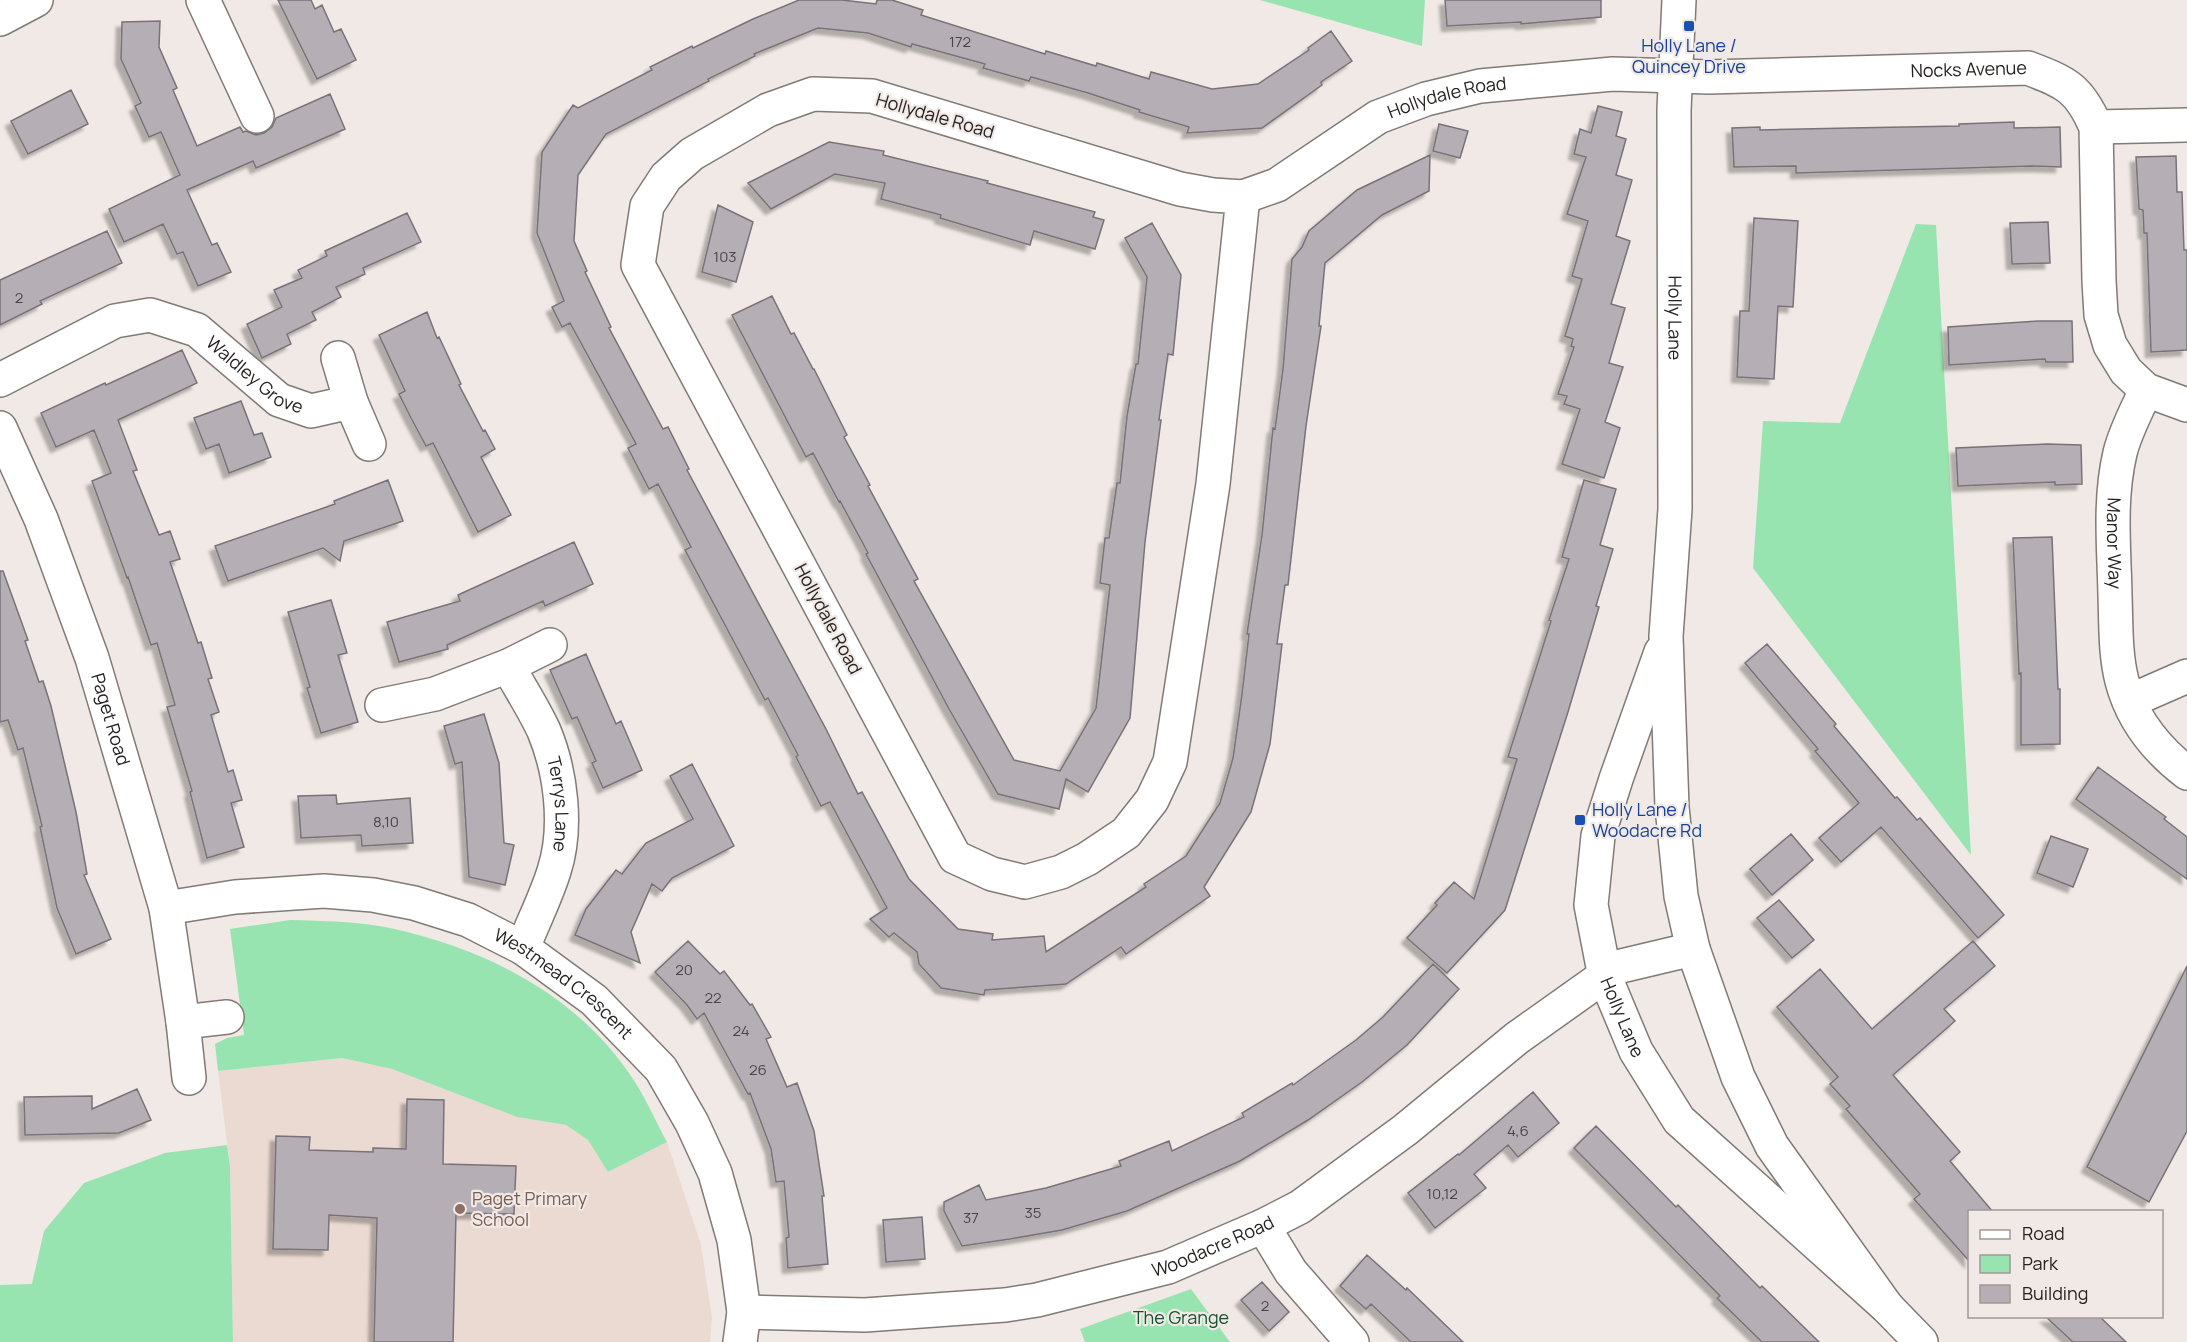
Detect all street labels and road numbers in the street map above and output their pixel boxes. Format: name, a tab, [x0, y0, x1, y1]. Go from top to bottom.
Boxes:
street label: Nocks Avenue	[1910, 55, 2027, 82]
street label: Hollydale Road	[1384, 71, 1507, 123]
street label: Hollydale Road	[873, 87, 997, 143]
street label: Holly Lane	[1663, 275, 1688, 360]
street label: Waldley Grove	[201, 330, 307, 418]
street label: Manor Way	[2102, 497, 2128, 590]
street label: Hollydale Road	[790, 559, 868, 678]
street label: Paget Road	[86, 670, 136, 768]
street label: Terrys Lane	[542, 754, 575, 854]
street label: Westmead Crescent	[490, 922, 639, 1044]
street label: Holly Lane	[1595, 973, 1650, 1062]
street label: Woodacre Road	[1149, 1209, 1278, 1282]

